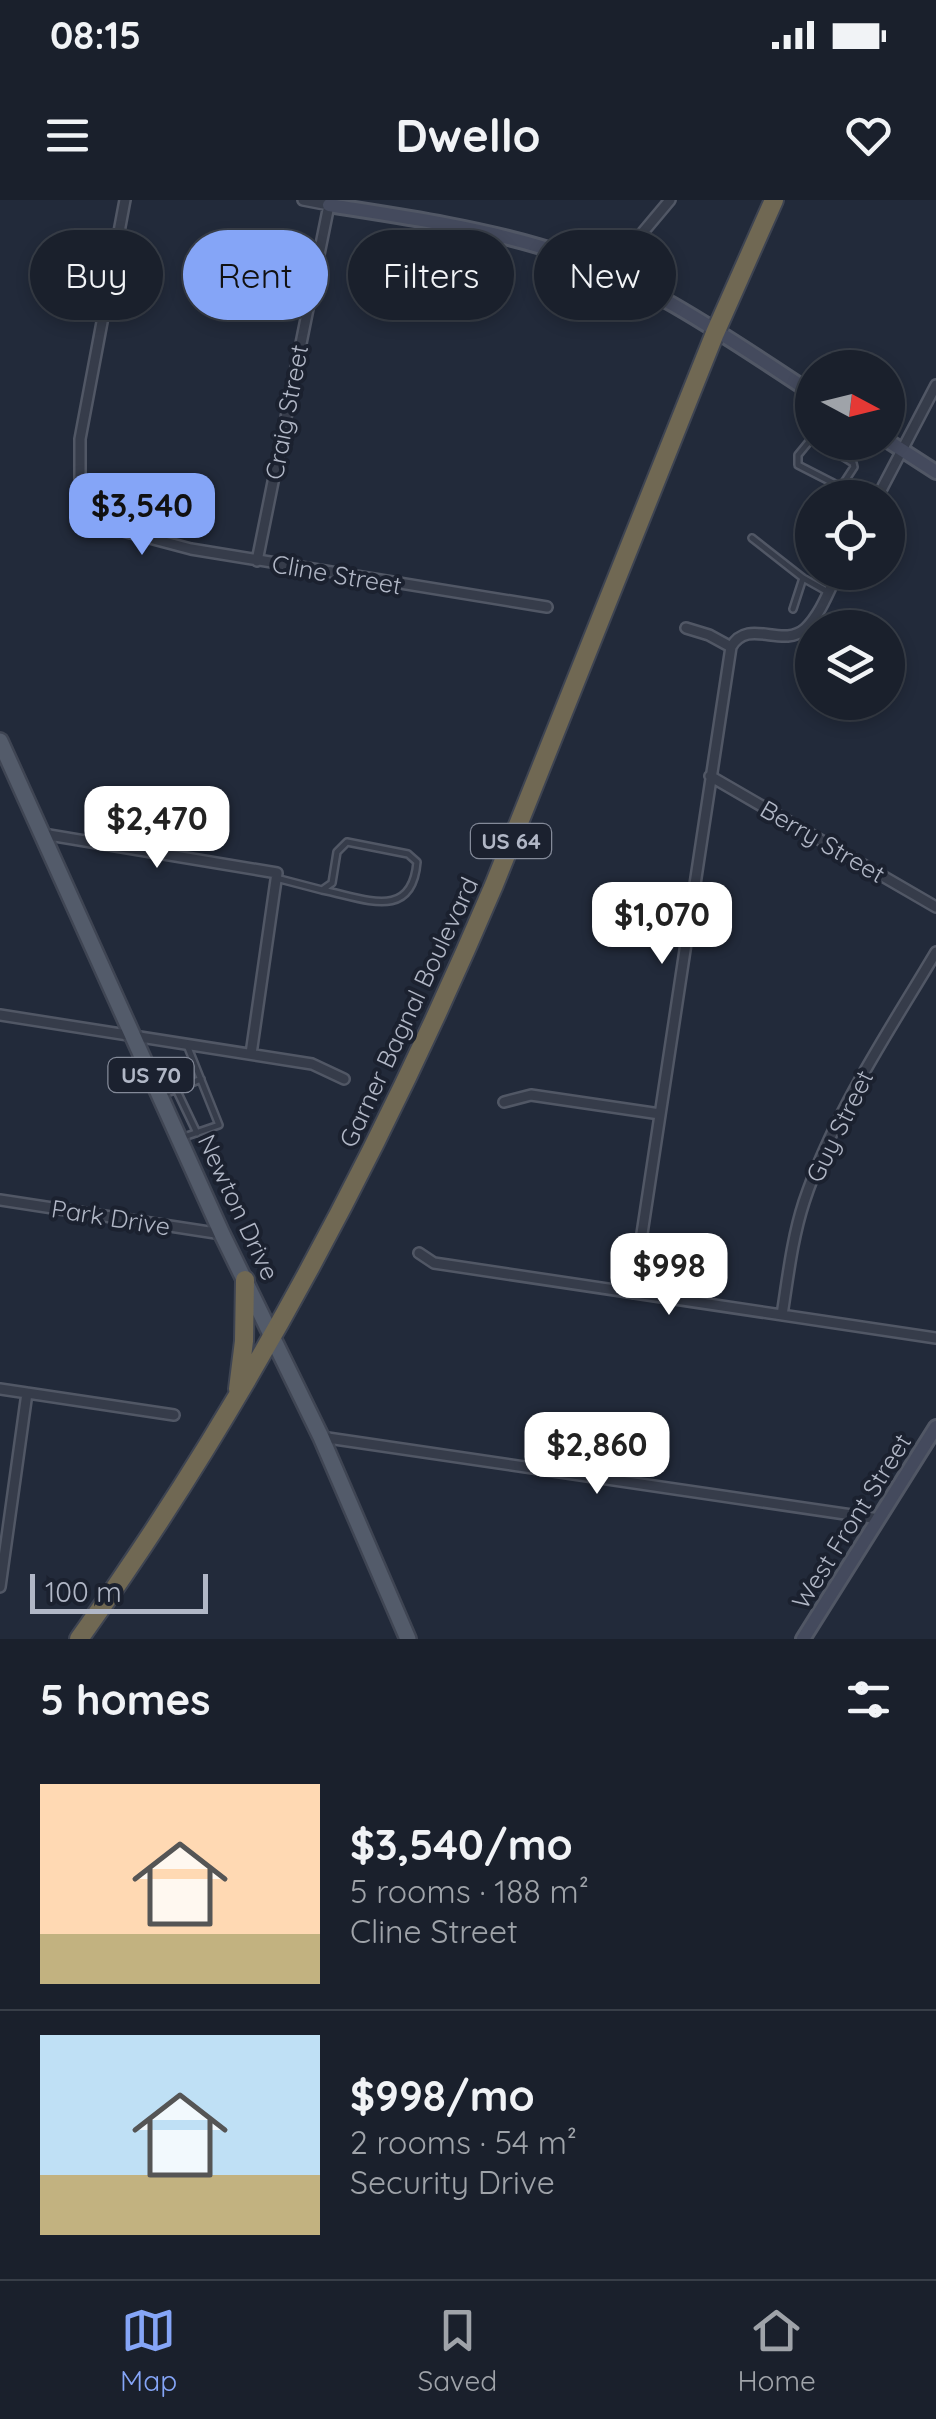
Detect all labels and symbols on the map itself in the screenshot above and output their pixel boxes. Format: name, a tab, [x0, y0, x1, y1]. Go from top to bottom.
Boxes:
street label: Craig Street	[258, 342, 314, 482]
north arrow	[795, 350, 905, 460]
pin: $3,540	[61, 473, 223, 558]
street label: Cline Street	[270, 547, 404, 601]
pin: $2,470	[76, 786, 238, 871]
street label: Berry Street	[755, 793, 891, 889]
road number: US 64	[471, 824, 551, 858]
street label: Garner Bagnal Boulevard	[332, 872, 484, 1152]
pin: $1,070	[581, 882, 743, 967]
road number: US 70	[108, 1058, 194, 1092]
street label: Guy Street	[799, 1065, 879, 1187]
street label: Newton Drive	[192, 1129, 286, 1285]
street label: Park Drive	[49, 1192, 173, 1242]
pin: $998	[610, 1233, 728, 1318]
pin: $2,860	[516, 1412, 678, 1497]
street label: West Front Street	[785, 1428, 917, 1614]
scale bar	[30, 1569, 208, 1614]

